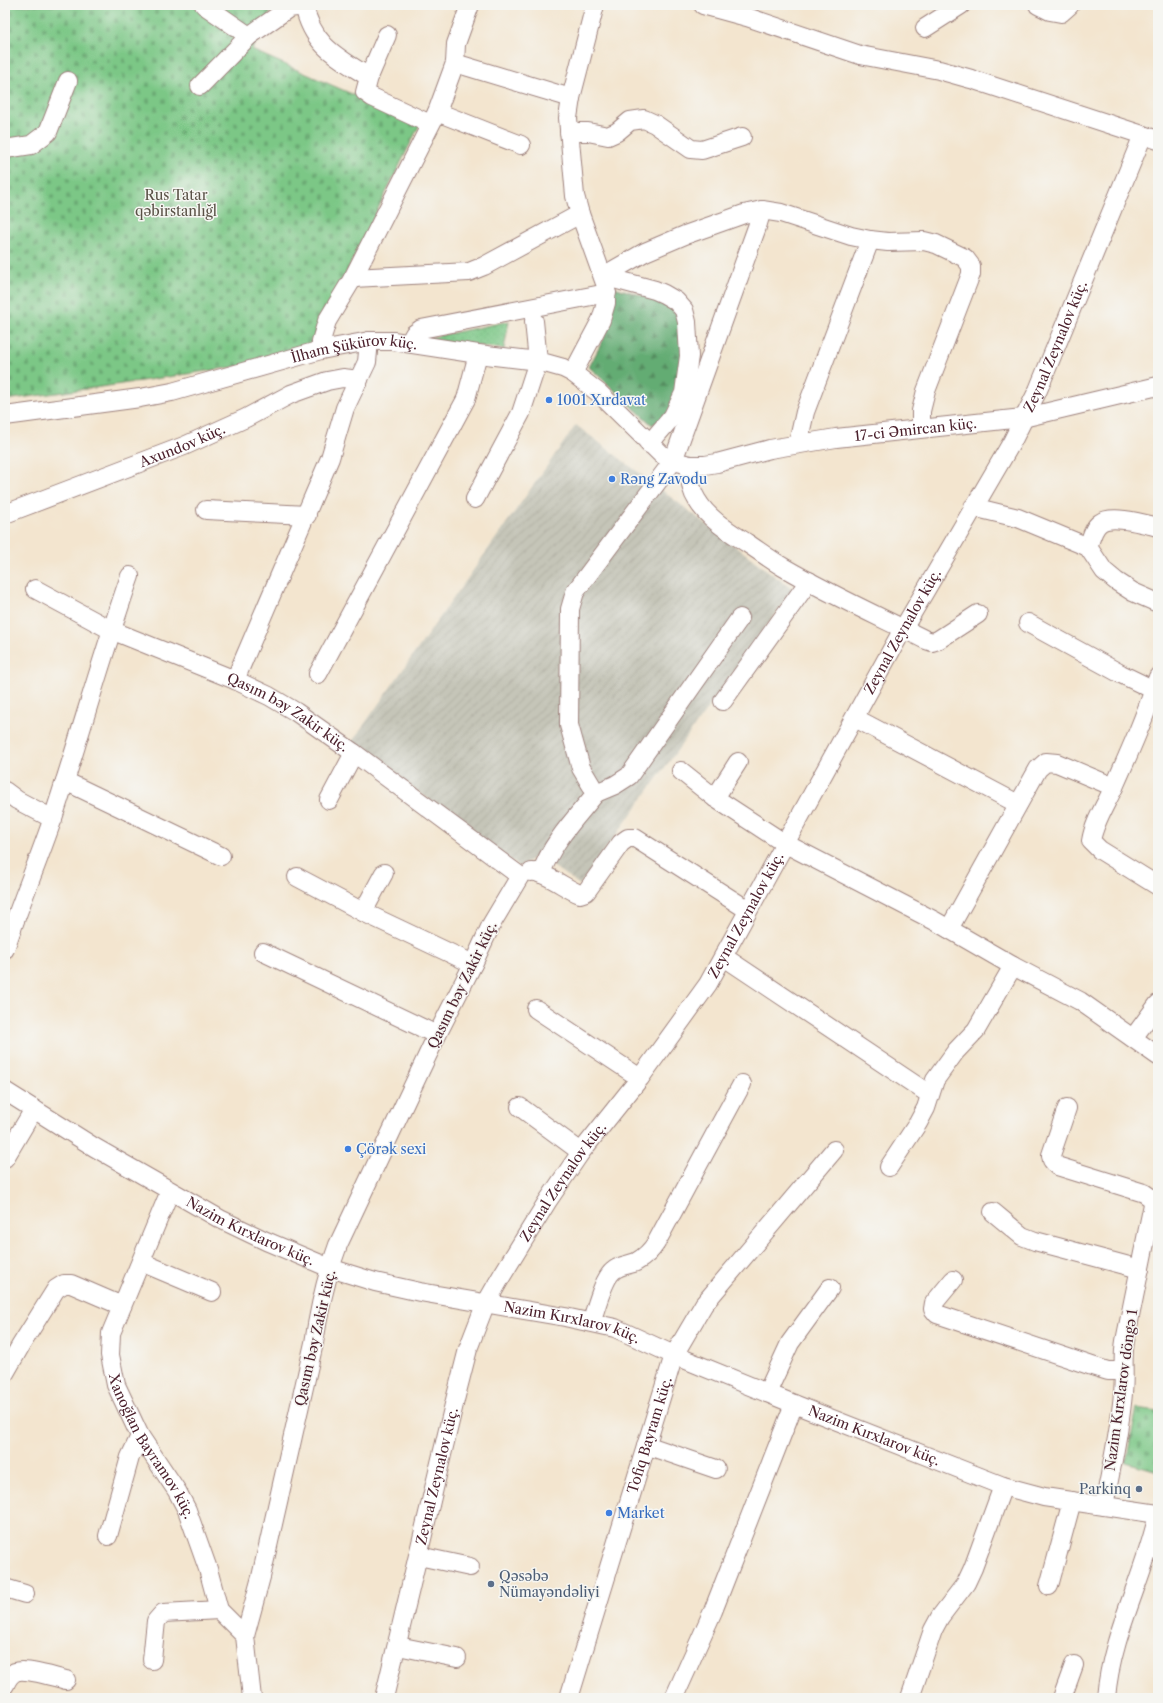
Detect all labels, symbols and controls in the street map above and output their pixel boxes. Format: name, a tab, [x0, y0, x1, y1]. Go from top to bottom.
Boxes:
park label: Rus Tatar qəbirstanlığl	[135, 186, 217, 220]
street label: Zeynal Zeynalov küç.	[1019, 278, 1091, 415]
street label: İlham Şükürov küç.	[289, 332, 419, 367]
place label: 1001 Xırdavat	[557, 391, 646, 409]
marker: 1001 Xırdavat	[544, 395, 554, 405]
street label: 17-ci Əmircan küç.	[854, 414, 978, 445]
street label: Axundov küç.	[136, 420, 228, 471]
place label: Rəng Zavodu	[620, 470, 708, 488]
marker: Rəng Zavodu	[607, 474, 617, 484]
street label: Zeynal Zeynalov küç.	[860, 566, 945, 697]
street label: Qasım bəy Zakir küç.	[224, 669, 352, 756]
street label: Zeynal Zeynalov küç.	[704, 849, 788, 981]
street label: Qasım bəy Zakir küç.	[423, 918, 501, 1052]
street label: Zeynal Zeynalov küç.	[516, 1119, 610, 1245]
place label: Çörək sexi	[356, 1140, 426, 1158]
marker: Çörək sexi	[343, 1144, 353, 1154]
street label: Nazim Kırxlarov küç.	[183, 1193, 317, 1269]
street label: Qasım bəy Zakir küç.	[291, 1268, 339, 1408]
street label: Nazim Kırxlarov küç.	[502, 1298, 643, 1347]
street label: Nazim Kırxlarov döngə 1	[1101, 1308, 1141, 1472]
street label: Xanoğlan Bayramov küç.	[105, 1371, 198, 1521]
street label: Tofiq Bayram küç.	[623, 1375, 676, 1496]
street label: Nazim Kırxlarov küç.	[806, 1402, 943, 1469]
street label: Zeynal Zeynalov küç.	[412, 1406, 462, 1547]
place label: Parkinq	[1079, 1480, 1132, 1498]
marker: Parkinq	[1134, 1484, 1144, 1494]
place label: Market	[617, 1504, 665, 1522]
marker: Market	[604, 1508, 614, 1518]
place label: Qəsəbə Nümayəndəliyi	[499, 1567, 599, 1601]
marker: Qəsəbə Nümayəndəliyi	[486, 1579, 496, 1589]

